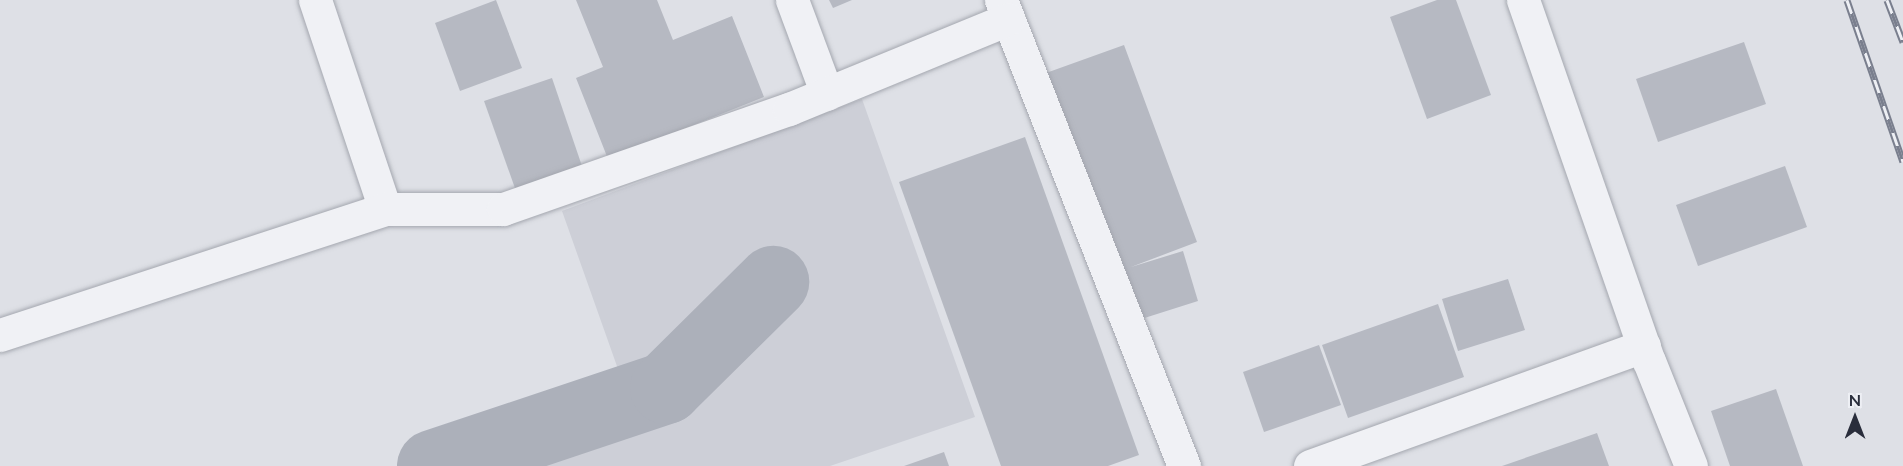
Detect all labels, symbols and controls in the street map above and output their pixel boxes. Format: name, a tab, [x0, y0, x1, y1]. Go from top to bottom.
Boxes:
north arrow	[1825, 388, 1885, 448]
text: N	[1849, 390, 1861, 409]

